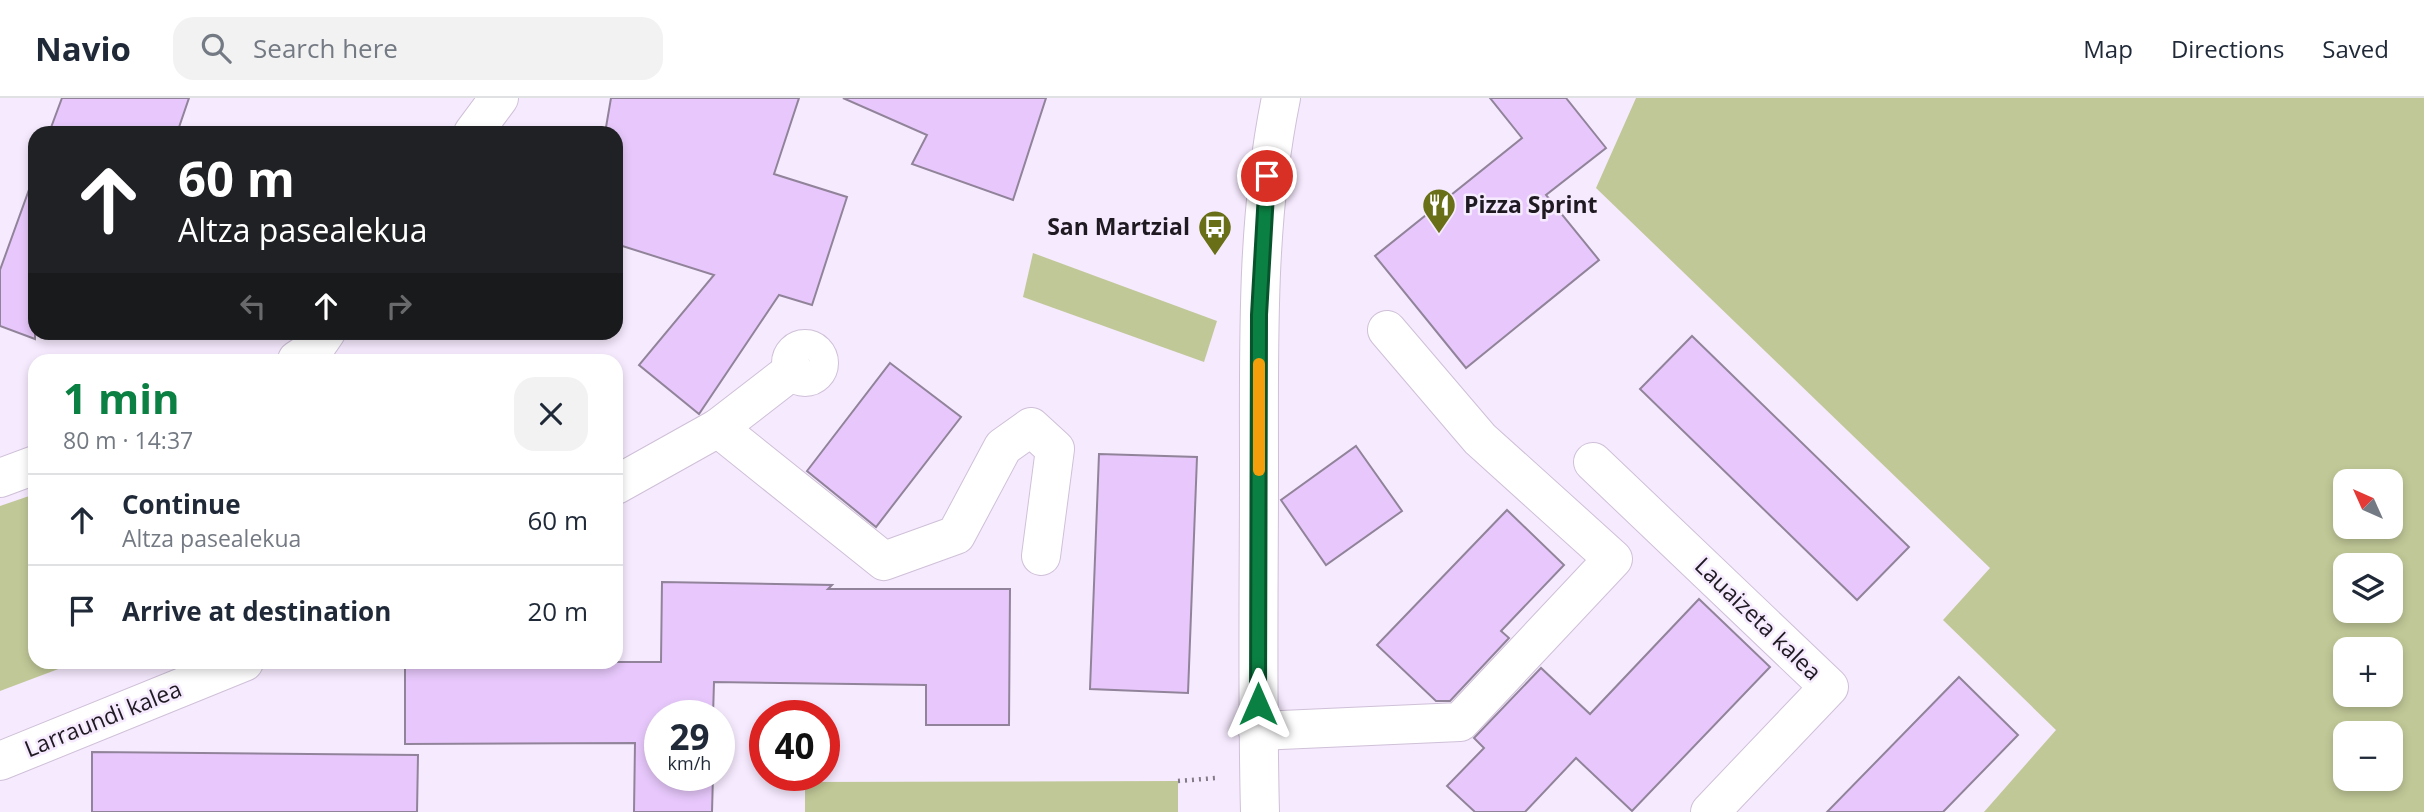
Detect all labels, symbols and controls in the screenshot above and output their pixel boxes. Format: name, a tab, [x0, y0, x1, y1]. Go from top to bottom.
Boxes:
search box	[173, 17, 663, 80]
text: Navio	[35, 26, 131, 71]
icon: search	[197, 29, 235, 67]
text: Search here	[253, 30, 398, 66]
text: Map	[2083, 32, 2133, 65]
text: Directions	[2171, 32, 2284, 65]
text: Saved	[2322, 32, 2389, 65]
text: 60 m	[178, 145, 295, 211]
pin	[1237, 146, 1297, 206]
icon: ahead	[63, 154, 154, 245]
icon: arrive	[1248, 157, 1286, 195]
restaurant icon: Pizza Sprint	[1420, 186, 1458, 235]
place label: Pizza Sprint	[1464, 188, 1598, 220]
text: Altza pasealekua	[178, 208, 427, 251]
bus stop icon: San Martzial	[1196, 208, 1234, 257]
place label: San Martzial	[1047, 210, 1190, 242]
icon: left	[234, 287, 272, 325]
icon: ahead	[307, 287, 345, 325]
icon: right	[380, 287, 418, 325]
text: 1 min	[63, 369, 180, 426]
button: close	[514, 377, 588, 451]
text: 80 m · 14:37	[63, 424, 193, 456]
north arrow	[2333, 469, 2403, 539]
map controls	[2333, 469, 2403, 791]
text: Continue	[122, 486, 241, 522]
icon: ahead	[63, 501, 101, 539]
text: 60 m	[527, 502, 588, 538]
text: Altza pasealekua	[122, 522, 301, 554]
street label: Lauaizeta kalea	[1688, 550, 1829, 687]
button: layers	[2333, 553, 2403, 623]
icon: arrive	[63, 592, 101, 630]
text: Arrive at destination	[122, 593, 391, 629]
text: 20 m	[527, 593, 588, 629]
button: +	[2333, 637, 2403, 707]
position arrow	[1221, 667, 1295, 741]
street label: Larraundi kalea	[19, 672, 186, 764]
speed limit sign: 40	[749, 700, 840, 791]
text: 29	[669, 713, 710, 760]
button: −	[2333, 721, 2403, 791]
text: km/h	[668, 751, 711, 775]

